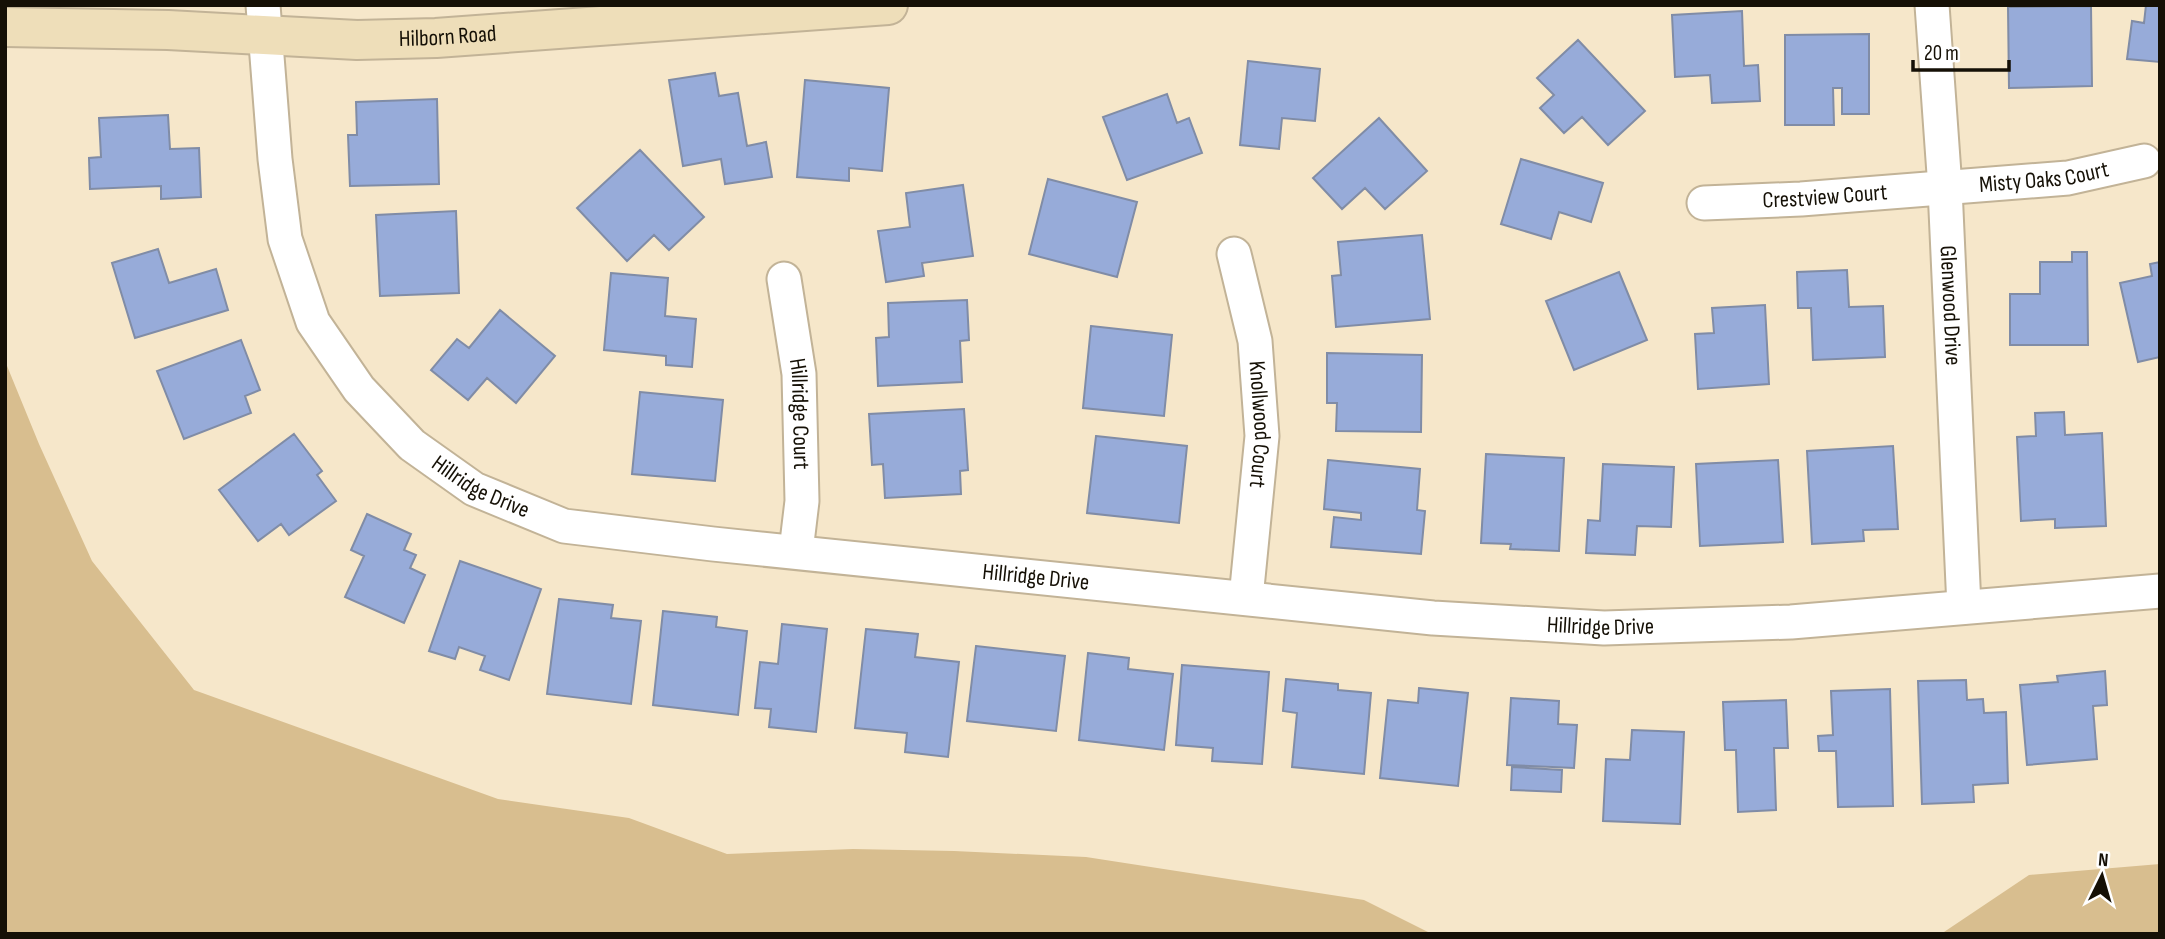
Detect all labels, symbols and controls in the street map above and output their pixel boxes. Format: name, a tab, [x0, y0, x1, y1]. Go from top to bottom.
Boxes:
street label: Hilborn Road	[398, 20, 497, 53]
scale bar	[1913, 28, 2009, 72]
text: 20 m	[1924, 41, 1959, 66]
street label: Misty Oaks Court	[1978, 155, 2111, 199]
street label: Crestview Court	[1762, 178, 1888, 215]
street label: Glenwood Drive	[1934, 245, 1967, 366]
street label: Hillridge Court	[783, 356, 815, 470]
street label: Knollwood Court	[1242, 360, 1276, 489]
street label: Hillridge Drive	[426, 449, 533, 524]
street label: Hillridge Drive	[981, 558, 1091, 597]
street label: Hillridge Drive	[1546, 611, 1654, 642]
north arrow	[2067, 841, 2137, 911]
text: N	[2097, 849, 2109, 872]

